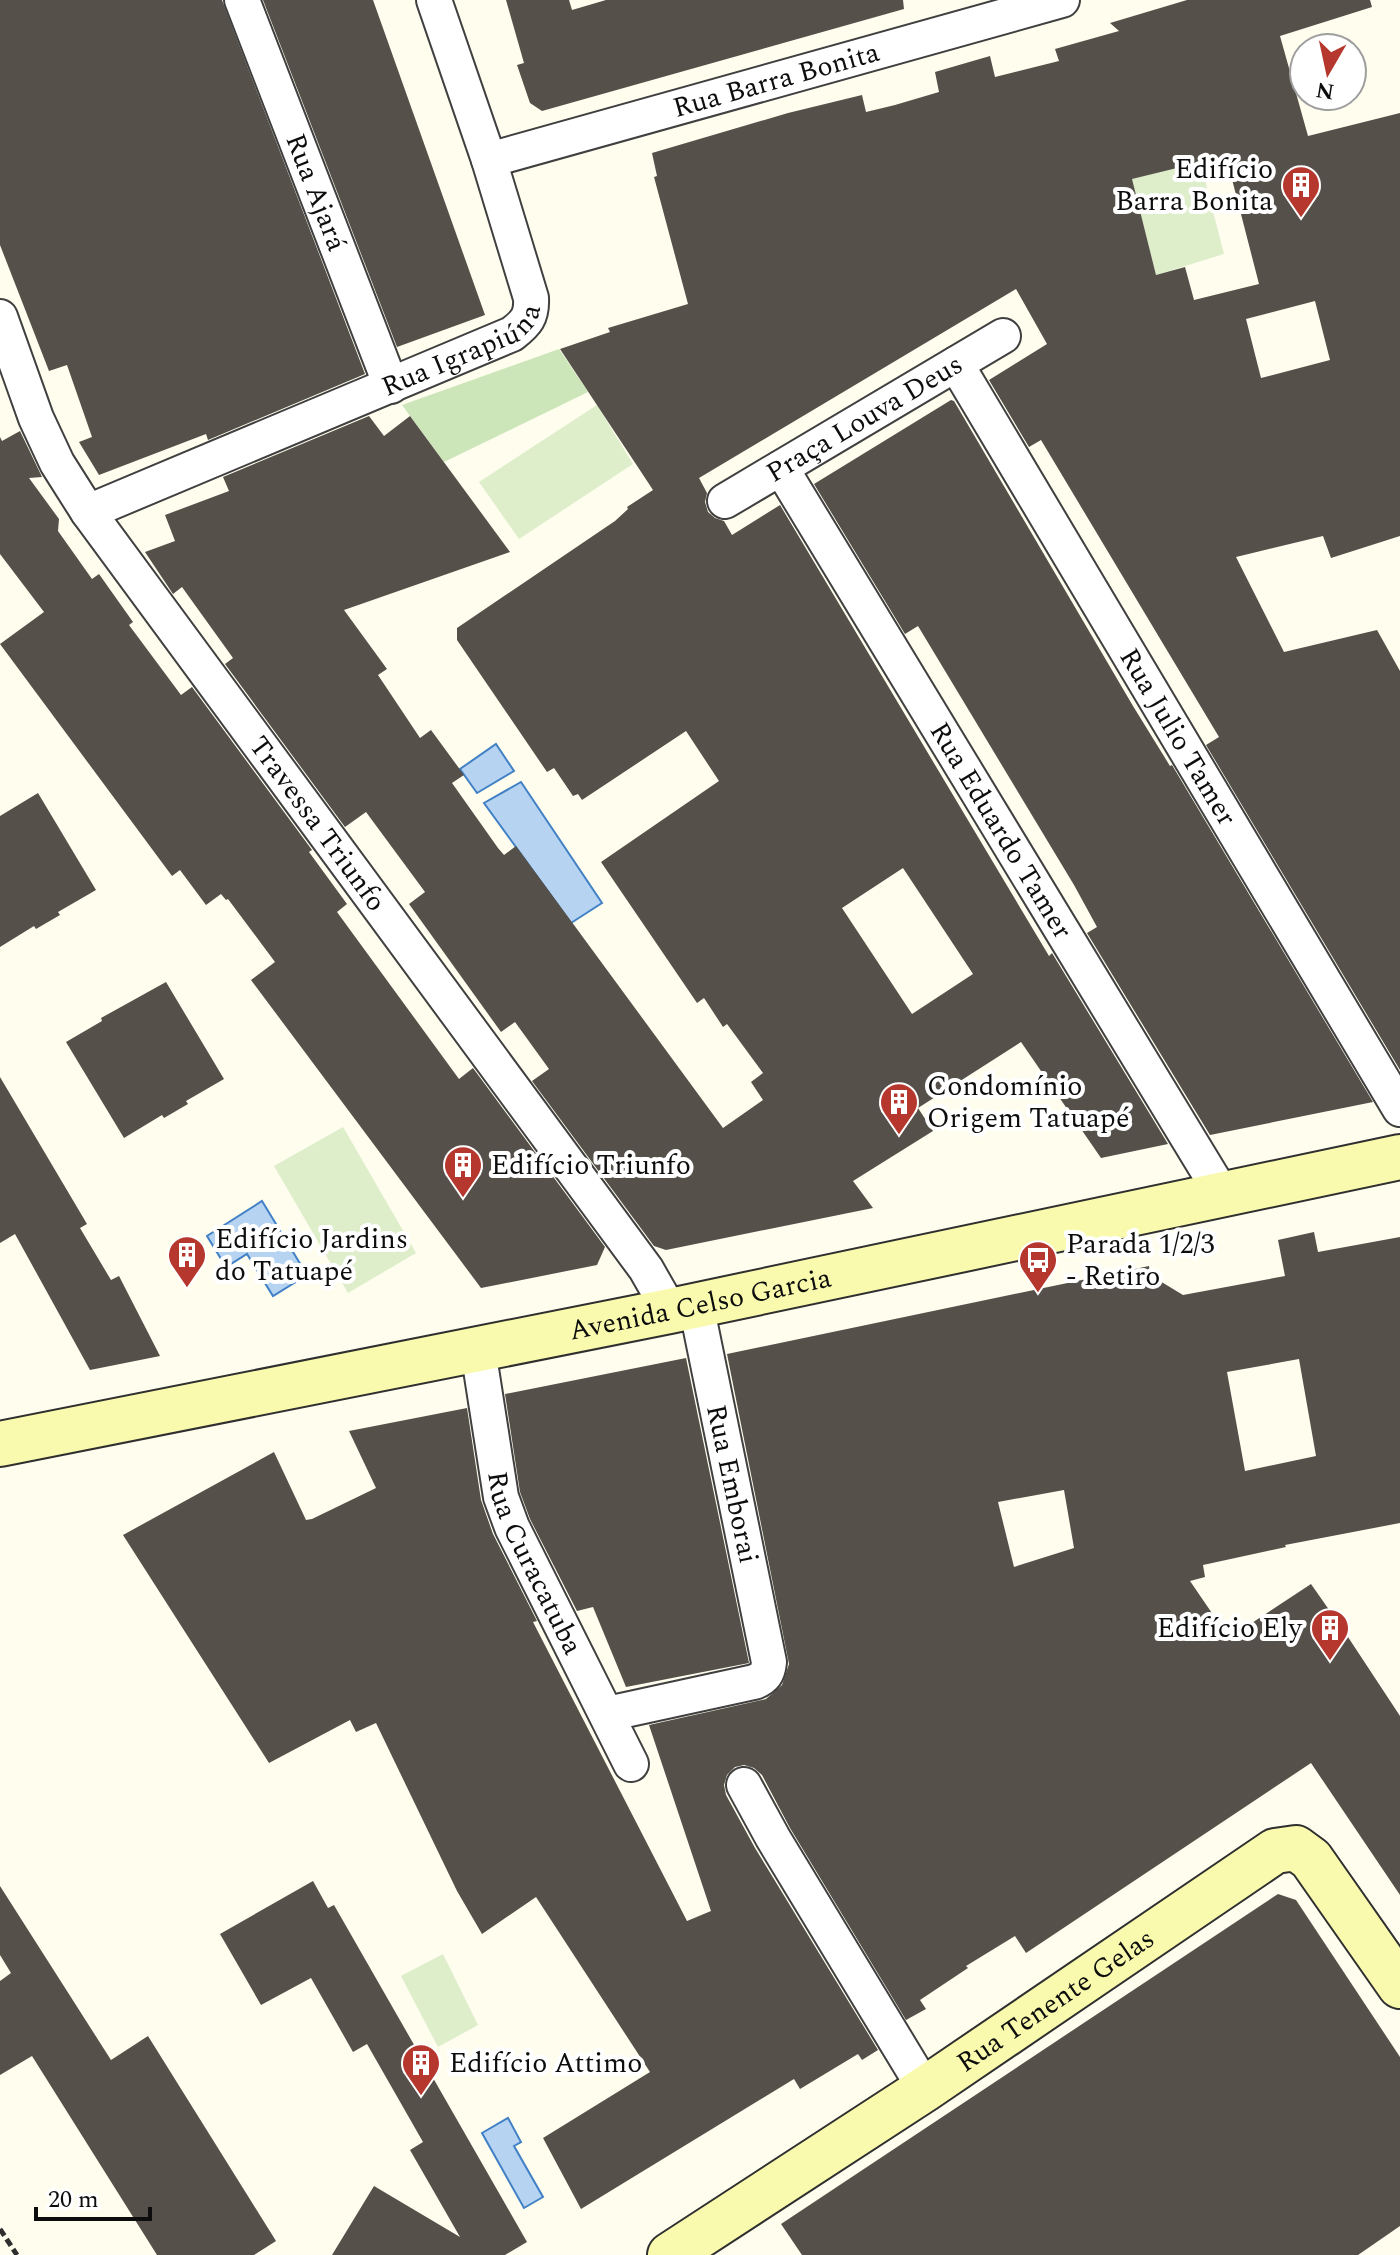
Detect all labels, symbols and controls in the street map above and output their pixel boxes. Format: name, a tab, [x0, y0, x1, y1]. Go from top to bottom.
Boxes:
street label: Rua Barra Bonita	[668, 30, 885, 129]
north arrow	[1288, 32, 1368, 112]
text: N	[1314, 73, 1337, 108]
street label: Rua Ajará	[274, 127, 358, 258]
place label: Edifício Barra Bonita	[1115, 148, 1273, 223]
building icon: Edifício Barra Bonita	[1280, 164, 1322, 219]
street label: Rua Igrapiúna	[375, 300, 553, 408]
street label: Praça Louva Deus	[758, 343, 971, 494]
street label: Rua Julio Tamer	[1108, 640, 1248, 834]
street label: Rua Eduardo Tamer	[919, 713, 1084, 947]
street label: Travessa Triunfo	[238, 727, 397, 921]
place label: Condomínio Origem Tatuapé	[927, 1065, 1129, 1140]
building icon: Condomínio Origem Tatuapé	[878, 1081, 920, 1136]
building icon: Edifício Triunfo	[442, 1144, 484, 1199]
place label: Edifício Triunfo	[491, 1144, 691, 1187]
place label: Edifício Jardins do Tatuapé	[215, 1218, 408, 1293]
place label: Parada 1/2/3 - Retiro	[1066, 1223, 1214, 1298]
building icon: Edifício Jardins do Tatuapé	[166, 1234, 208, 1289]
bus stop icon: Parada 1/2/3 - Retiro	[1017, 1239, 1059, 1294]
street label: Avenida Celso Garcia	[565, 1256, 836, 1352]
street label: Rua Emborai	[694, 1400, 770, 1568]
street label: Rua Curacatuba	[476, 1468, 594, 1662]
place label: Edifício Ely	[1157, 1607, 1304, 1650]
building icon: Edifício Ely	[1309, 1607, 1351, 1662]
street label: Rua Tenente Gelas	[948, 1917, 1163, 2083]
building icon: Edifício Attimo	[400, 2042, 442, 2097]
place label: Edifício Attimo	[449, 2042, 642, 2085]
scale bar	[36, 2171, 150, 2221]
text: 20 m	[48, 2182, 99, 2218]

